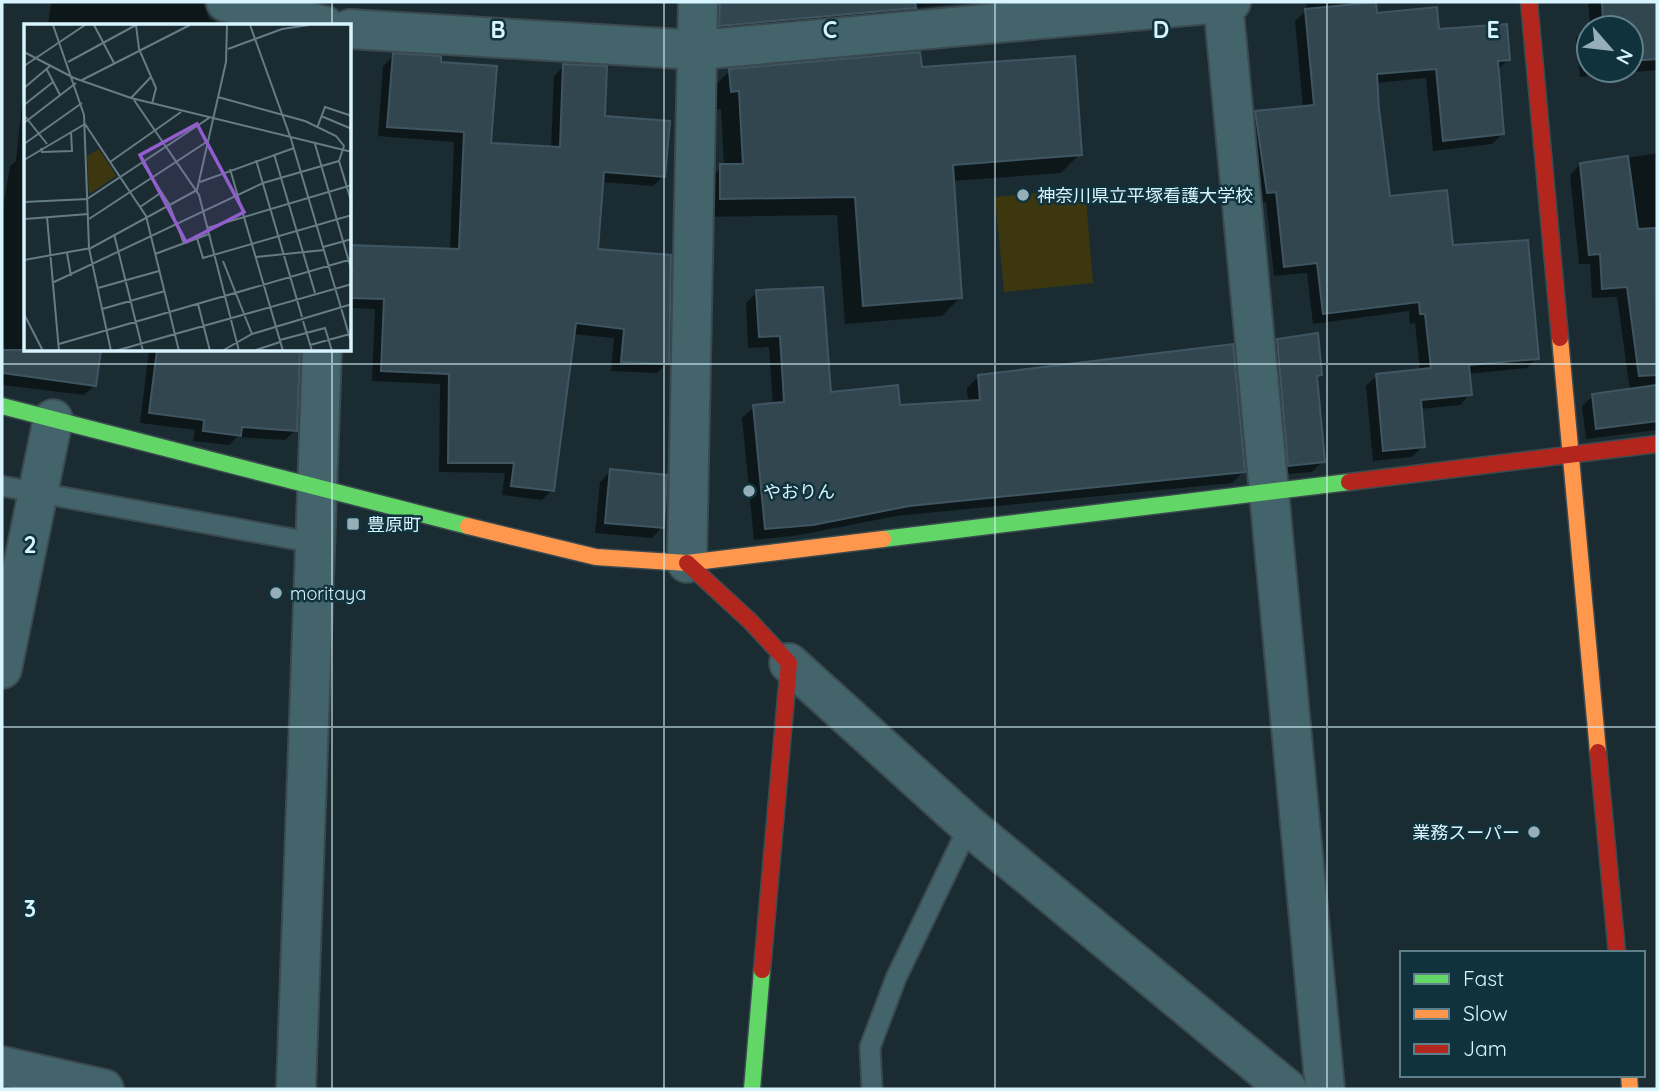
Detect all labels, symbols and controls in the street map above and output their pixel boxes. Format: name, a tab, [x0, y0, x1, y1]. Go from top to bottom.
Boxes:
north arrow	[1575, 14, 1645, 84]
text: B	[490, 15, 506, 44]
text: C	[823, 15, 837, 44]
text: D	[1153, 15, 1169, 44]
text: E	[1486, 15, 1500, 44]
inset map	[24, 24, 352, 352]
text: N	[1611, 45, 1639, 69]
place label: 神奈川県立平塚看護大学校	[1037, 184, 1253, 207]
marker: 神奈川県立平塚看護大学校	[1015, 187, 1031, 203]
place label: やおりん	[763, 480, 835, 503]
marker: やおりん	[741, 483, 757, 499]
place label: 豊原町	[367, 513, 421, 536]
marker: 豊原町	[345, 516, 361, 532]
text: 2	[23, 530, 37, 559]
place label: moritaya	[290, 582, 366, 605]
marker: moritaya	[268, 585, 284, 601]
place label: 業務スーパー	[1412, 821, 1520, 844]
marker: 業務スーパー	[1526, 824, 1542, 840]
text: 3	[24, 894, 36, 923]
legend	[1400, 951, 1645, 1077]
text: Fast	[1463, 965, 1504, 991]
text: Slow	[1463, 1000, 1508, 1026]
text: Jam	[1463, 1035, 1507, 1061]

